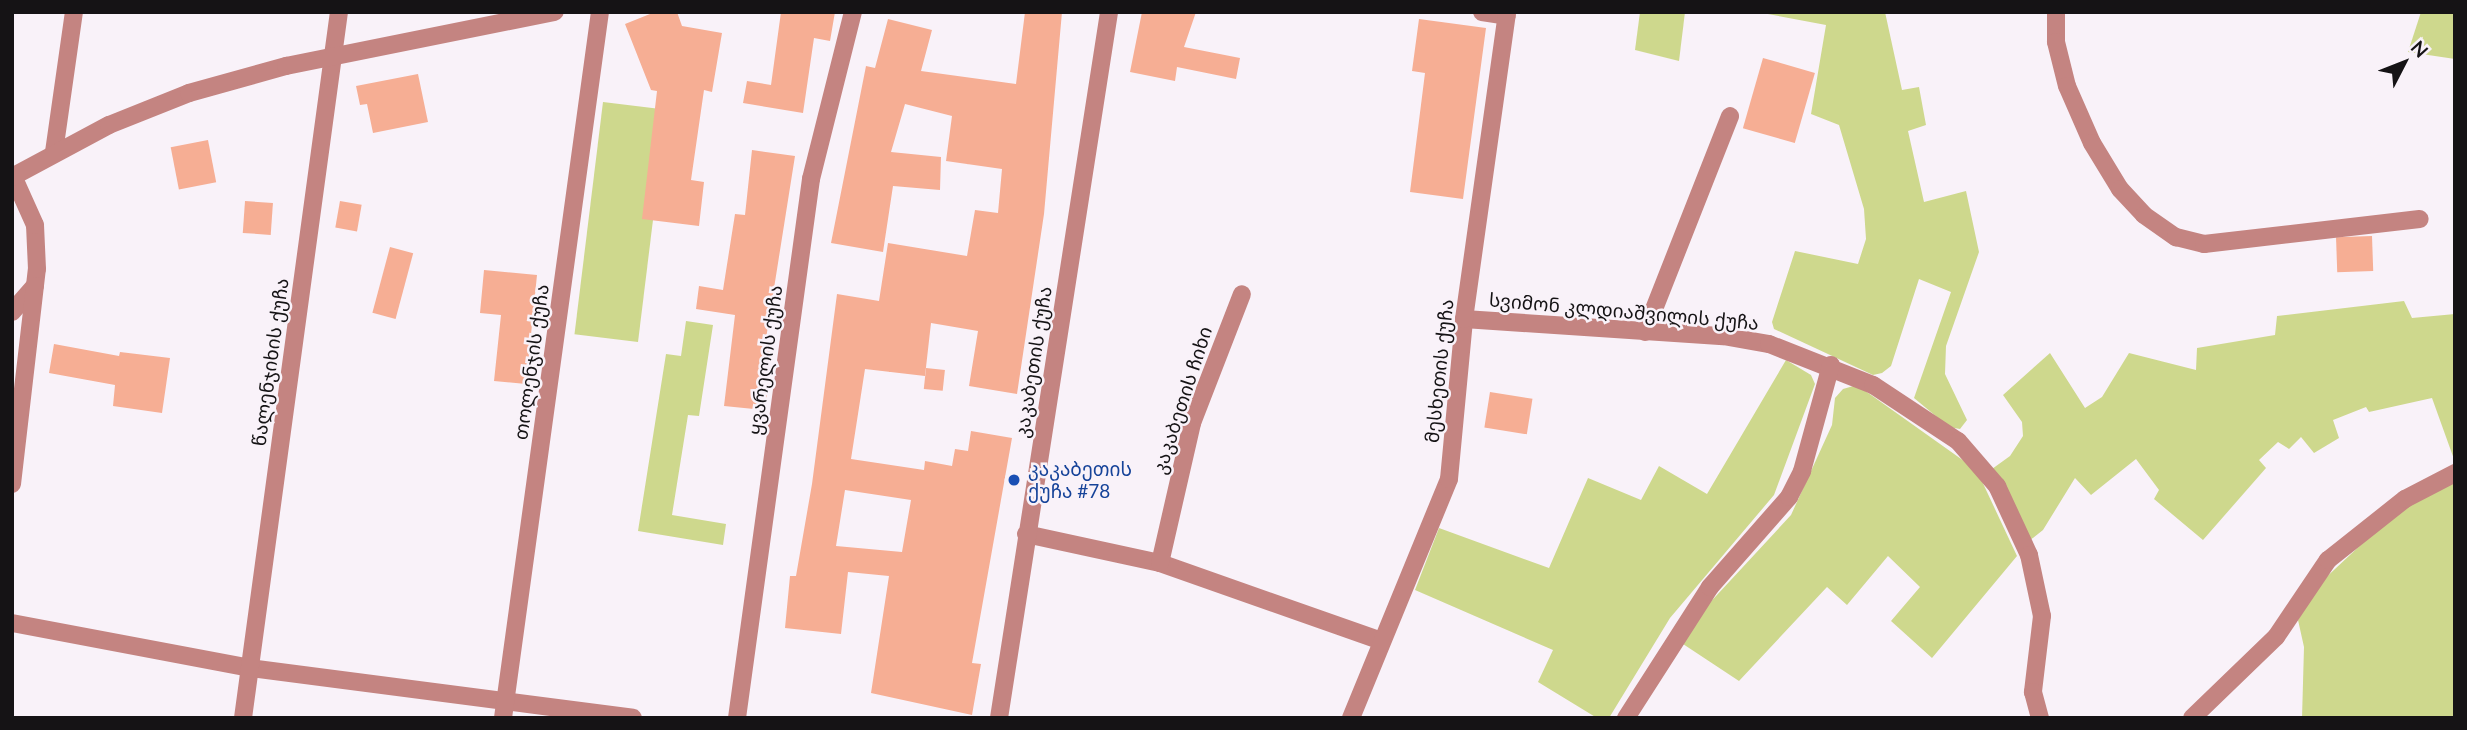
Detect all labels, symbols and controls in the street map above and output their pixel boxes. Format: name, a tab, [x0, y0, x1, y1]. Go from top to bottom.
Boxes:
north arrow	[2369, 28, 2439, 98]
text: N	[2407, 35, 2433, 62]
street label: წალენჯიხის ქუჩა	[247, 276, 293, 448]
street label: თოლენჯის ქუჩა	[509, 283, 553, 441]
street label: ყვარელის ქუჩა	[743, 284, 787, 436]
street label: კაკაბეთის ქუჩა	[1010, 285, 1056, 439]
street label: სვიმონ კლდიაშვილის ქუჩა	[1488, 288, 1760, 334]
street label: მესხეთის ქუჩა	[1420, 298, 1458, 444]
street label: კაკაბეთის ჩიხი	[1147, 323, 1217, 477]
place label: კაკაბეთის ქუჩა #78	[1028, 458, 1132, 502]
marker: კაკაბეთის ქუჩა #78	[1006, 472, 1022, 488]

